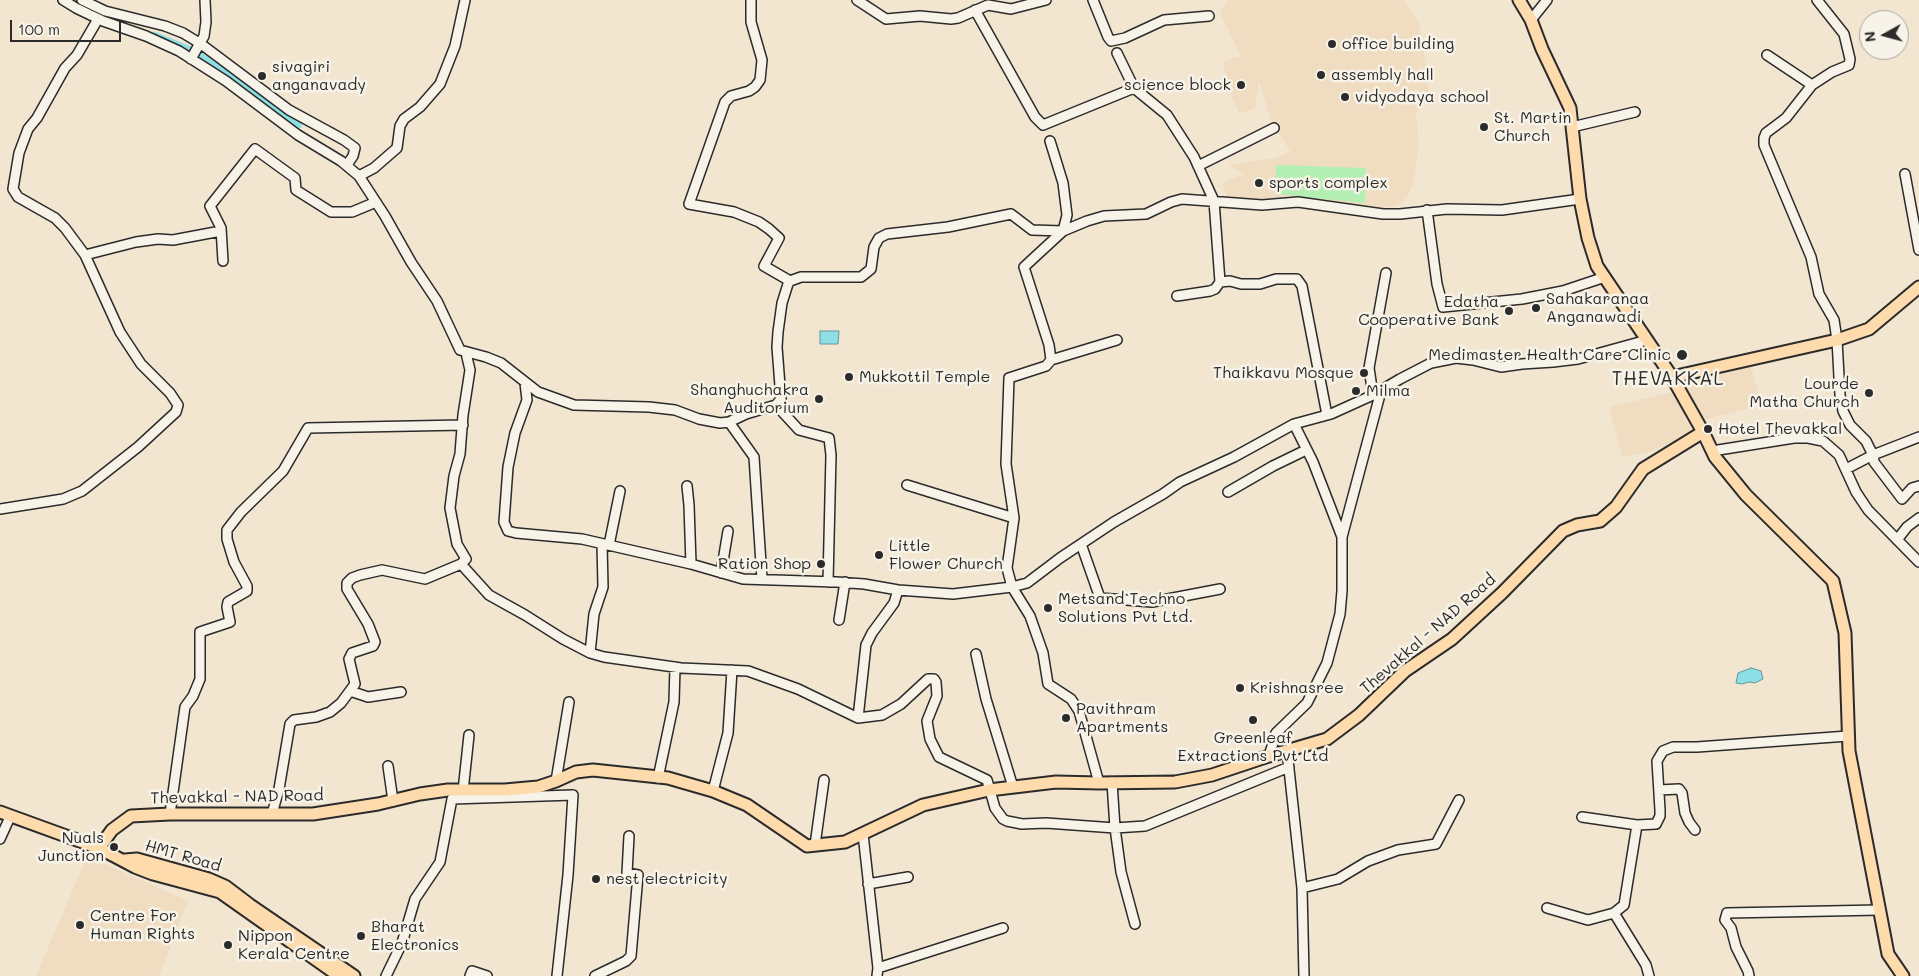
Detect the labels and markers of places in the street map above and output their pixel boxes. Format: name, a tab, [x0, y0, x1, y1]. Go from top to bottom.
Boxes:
place label: office building	[1342, 34, 1454, 54]
marker: office building	[1326, 38, 1338, 50]
place label: sivagiri anganavady	[272, 57, 366, 95]
place label: assembly hall	[1331, 65, 1434, 85]
marker: assembly hall	[1315, 69, 1327, 81]
marker: sivagiri anganavady	[256, 70, 268, 82]
place label: science block	[1124, 75, 1231, 95]
marker: science block	[1235, 79, 1247, 91]
place label: vidyodaya school	[1355, 87, 1489, 107]
marker: vidyodaya school	[1339, 91, 1351, 103]
place label: St. Martin Church	[1494, 108, 1571, 146]
marker: St. Martin Church	[1478, 121, 1490, 133]
place label: sports complex	[1269, 173, 1388, 193]
marker: sports complex	[1253, 177, 1265, 189]
place label: Sahakaranaa Anganawadi	[1546, 289, 1649, 327]
place label: Edatha Cooperative Bank	[1358, 292, 1499, 330]
marker: Sahakaranaa Anganawadi	[1530, 302, 1542, 314]
marker: Edatha Cooperative Bank	[1503, 305, 1515, 317]
place label: Medimaster Health Care Clinic	[1428, 345, 1671, 365]
marker: Medimaster Health Care Clinic	[1675, 348, 1689, 362]
place label: Thaikkavu Mosque	[1213, 363, 1354, 383]
place label: Mukkottil Temple	[859, 367, 990, 387]
marker: Thaikkavu Mosque	[1358, 367, 1370, 379]
marker: Mukkottil Temple	[843, 371, 855, 383]
place label: Lourde Matha Church	[1749, 374, 1859, 412]
place label: Shanghuchakra Auditorium	[690, 380, 809, 418]
place label: Milma	[1366, 381, 1410, 401]
marker: Milma	[1350, 385, 1362, 397]
marker: Lourde Matha Church	[1863, 387, 1875, 399]
marker: Shanghuchakra Auditorium	[813, 393, 825, 405]
place label: Hotel Thevakkal	[1718, 419, 1842, 439]
marker: Hotel Thevakkal	[1702, 423, 1714, 435]
place label: Little Flower Church	[889, 536, 1003, 574]
marker: Little Flower Church	[873, 549, 885, 561]
place label: Ration Shop	[718, 554, 811, 574]
marker: Ration Shop	[815, 558, 827, 570]
place label: Metsand Techno Solutions Pvt Ltd.	[1058, 589, 1193, 627]
marker: Metsand Techno Solutions Pvt Ltd.	[1042, 602, 1054, 614]
place label: Krishnasree	[1250, 678, 1344, 698]
marker: Krishnasree	[1234, 682, 1246, 694]
place label: Pavithram Apartments	[1076, 699, 1168, 737]
marker: Pavithram Apartments	[1060, 712, 1072, 724]
marker: Greenleaf Extractions Pvt Ltd	[1247, 714, 1259, 726]
place label: Greenleaf Extractions Pvt Ltd	[1178, 728, 1328, 766]
place label: Nuals Junction	[38, 828, 104, 866]
marker: Nuals Junction	[108, 841, 120, 853]
place label: nest electricity	[606, 869, 728, 889]
marker: nest electricity	[590, 873, 602, 885]
place label: Centre For Human Rights	[90, 906, 195, 944]
place label: Bharat Electronics	[371, 917, 459, 955]
marker: Centre For Human Rights	[74, 919, 86, 931]
place label: Nippon Kerala Centre	[238, 926, 350, 964]
marker: Bharat Electronics	[355, 930, 367, 942]
marker: Nippon Kerala Centre	[222, 939, 234, 951]

